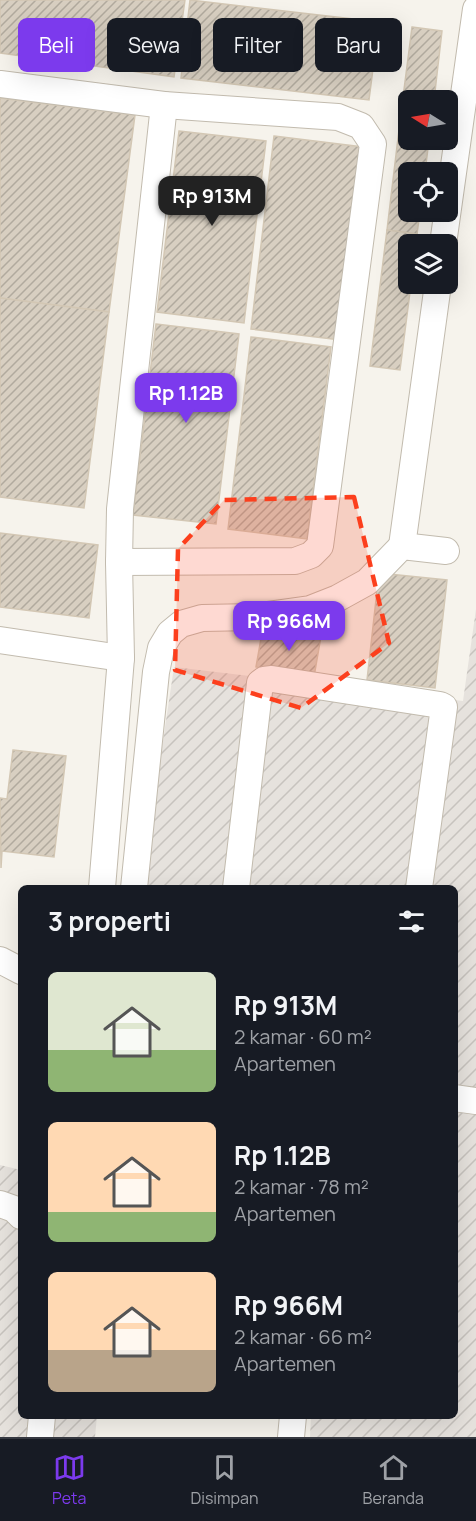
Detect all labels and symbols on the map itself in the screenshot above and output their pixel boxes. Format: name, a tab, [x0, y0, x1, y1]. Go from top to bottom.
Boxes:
north arrow	[398, 90, 458, 150]
pin: Rp 913M	[157, 176, 267, 227]
pin: Rp 1.12B	[124, 373, 248, 424]
pin: Rp 966M	[234, 601, 344, 652]

